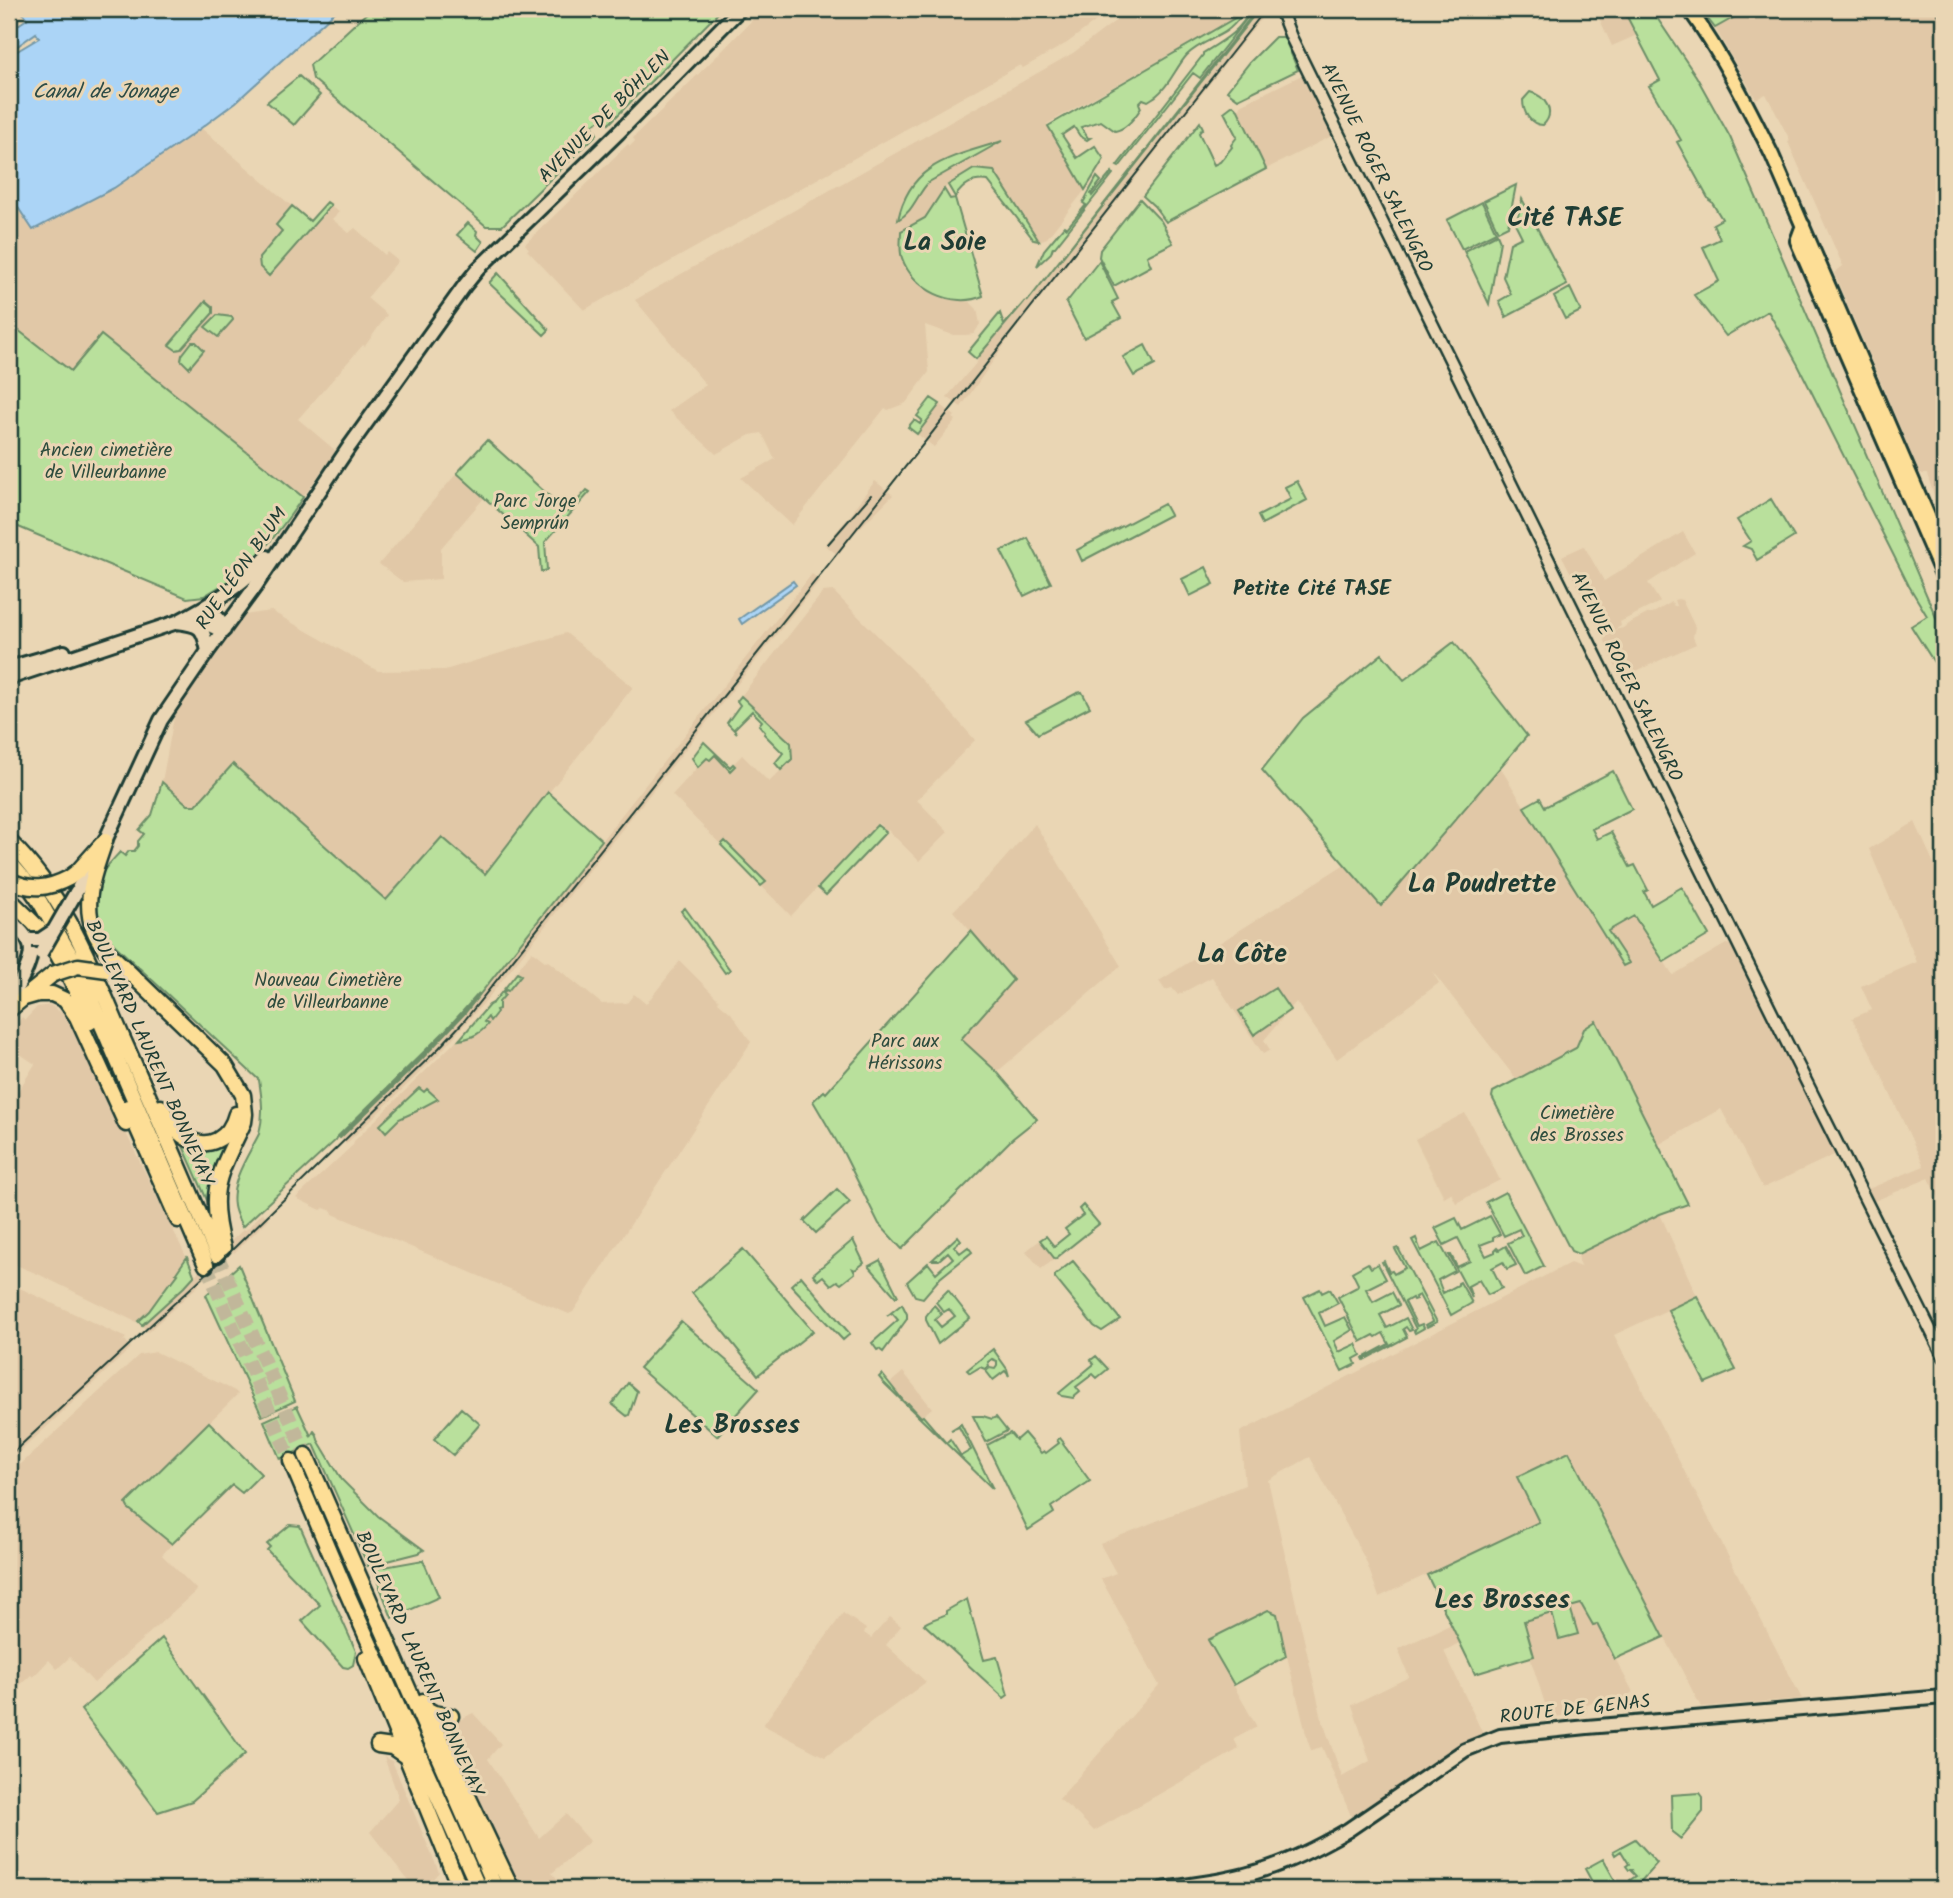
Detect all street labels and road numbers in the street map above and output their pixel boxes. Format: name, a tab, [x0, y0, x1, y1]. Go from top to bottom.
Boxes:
street label: AVENUE DE BÖHLEN	[532, 44, 678, 190]
street label: AVENUE ROGER SALENGRO	[1312, 58, 1440, 278]
street label: RUE LÉON BLUM	[189, 502, 295, 636]
street label: AVENUE ROGER SALENGRO	[1562, 567, 1690, 787]
street label: BOULEVARD LAURENT BONNEVAY	[77, 915, 222, 1192]
street label: BOULEVARD LAURENT BONNEVAY	[347, 1526, 492, 1803]
street label: ROUTE DE GENAS	[1498, 1687, 1652, 1733]

